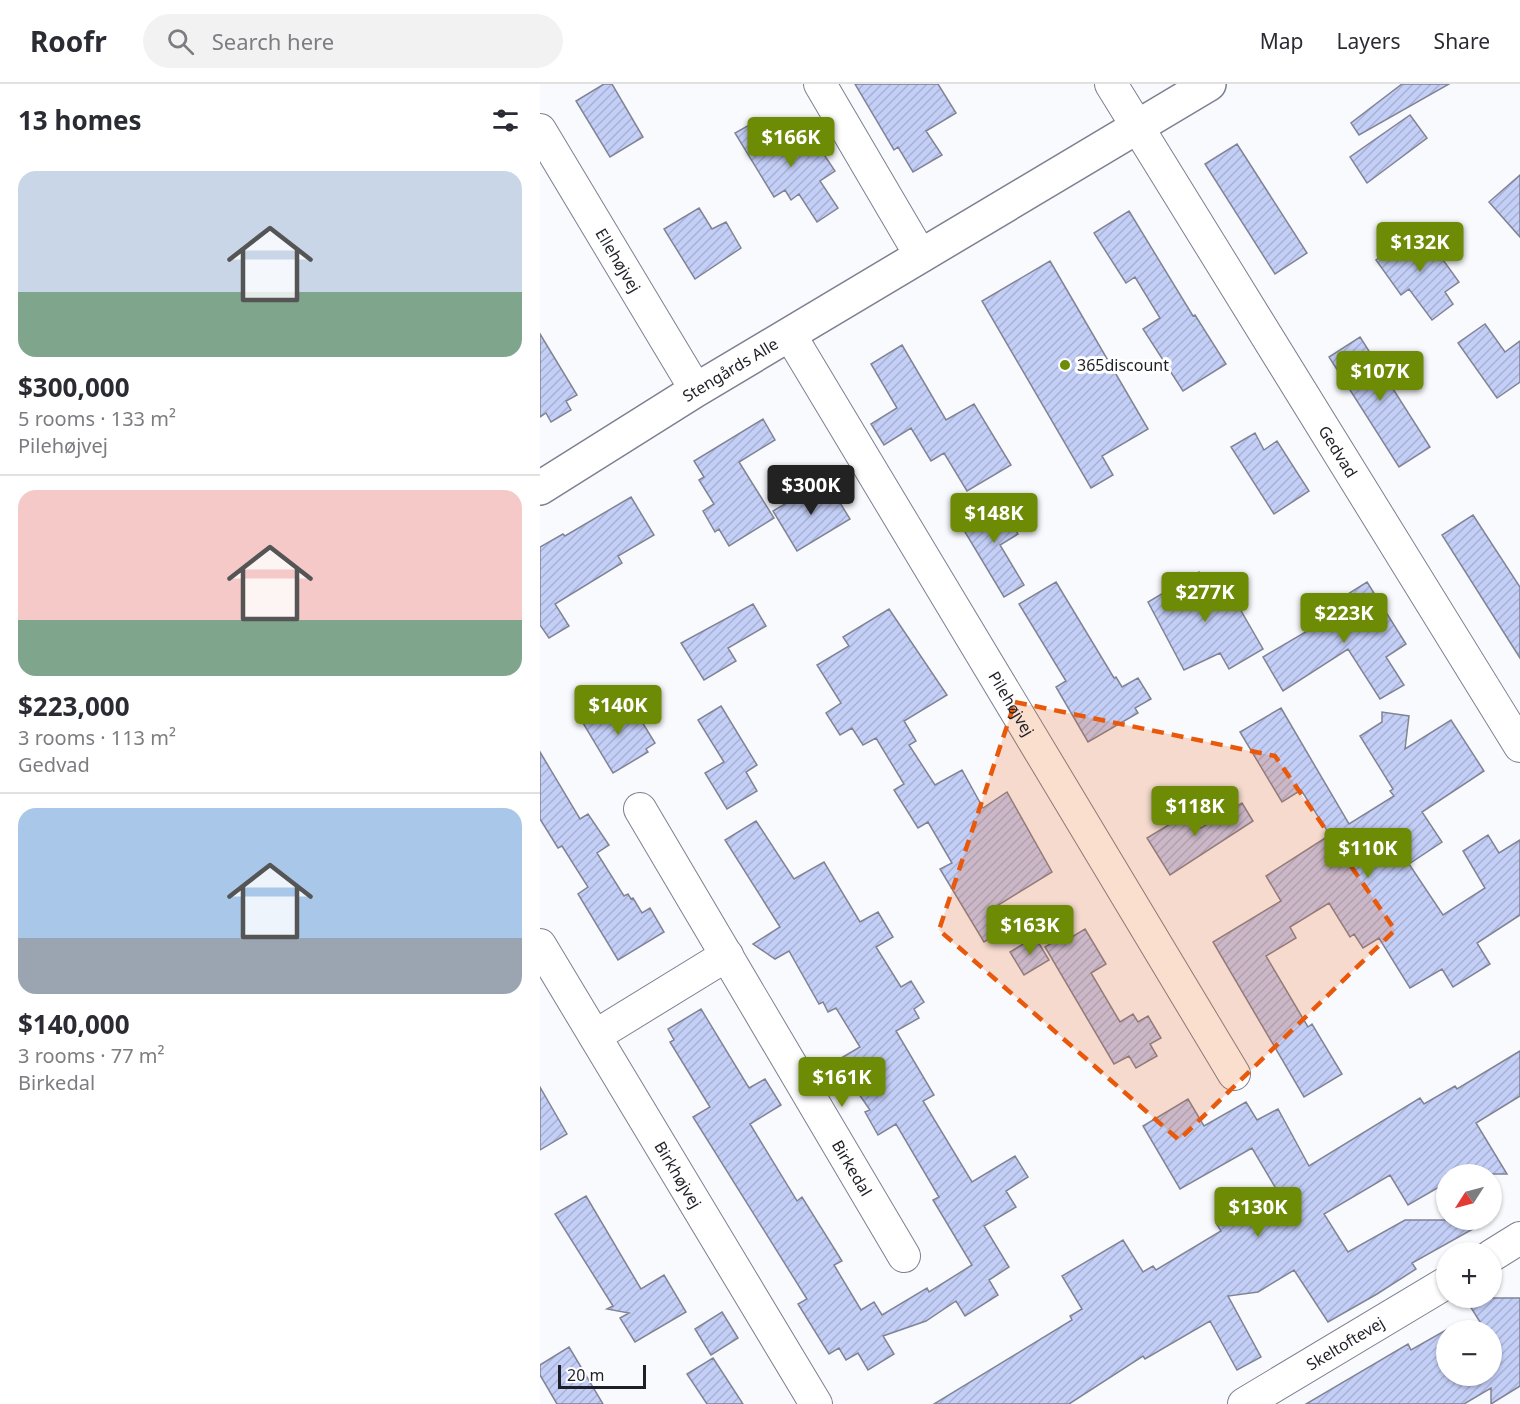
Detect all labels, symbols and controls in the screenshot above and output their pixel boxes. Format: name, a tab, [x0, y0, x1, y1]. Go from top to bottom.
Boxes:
search box	[143, 14, 563, 68]
text: Roofr	[30, 22, 107, 60]
icon: search	[164, 25, 197, 58]
text: Search here	[212, 26, 334, 56]
text: Map	[1260, 27, 1304, 55]
text: Layers	[1337, 27, 1401, 55]
text: Share	[1434, 27, 1490, 55]
text: 13 homes	[18, 102, 142, 138]
icon: filters	[489, 104, 522, 137]
pin: $166K	[749, 117, 833, 168]
text: $166K	[761, 123, 821, 150]
icon: home	[216, 210, 324, 318]
pin: $132K	[1378, 222, 1462, 273]
street label: Ellehøjvej	[590, 224, 646, 297]
text: $132K	[1390, 228, 1450, 255]
street label: Stengårds Alle	[678, 333, 782, 407]
pin: $107K	[1338, 351, 1422, 402]
place label: 365discount	[1077, 354, 1169, 376]
text: $107K	[1350, 357, 1410, 384]
marker: 365discount	[1058, 358, 1072, 372]
text: $300,000	[18, 369, 130, 405]
text: 5 rooms · 133 m²	[18, 405, 176, 432]
street label: Gedvad	[1314, 421, 1363, 482]
text: Pilehøjvej	[18, 432, 108, 459]
pin: $300K	[769, 465, 853, 516]
text: $300K	[781, 471, 841, 498]
pin: $148K	[952, 493, 1036, 544]
text: $148K	[964, 499, 1024, 526]
icon: home	[216, 529, 324, 637]
pin: $277K	[1163, 572, 1247, 623]
text: $277K	[1175, 578, 1235, 605]
pin: $223K	[1302, 593, 1386, 644]
text: $223K	[1314, 599, 1374, 626]
street label: Pilehøjvej	[983, 667, 1039, 740]
pin: $140K	[576, 685, 660, 736]
text: $223,000	[18, 688, 130, 724]
text: $140K	[588, 691, 648, 718]
text: 3 rooms · 113 m²	[18, 724, 176, 751]
text: Gedvad	[18, 751, 90, 778]
pin: $118K	[1153, 786, 1237, 837]
text: $118K	[1165, 792, 1225, 819]
pin: $110K	[1326, 828, 1410, 879]
text: $110K	[1338, 834, 1398, 861]
icon: home	[216, 847, 324, 955]
pin: $163K	[988, 905, 1072, 956]
text: $163K	[1000, 911, 1060, 938]
text: $140,000	[18, 1006, 130, 1042]
text: 3 rooms · 77 m²	[18, 1042, 165, 1069]
pin: $161K	[800, 1057, 884, 1108]
text: $161K	[812, 1063, 872, 1090]
text: Birkedal	[18, 1069, 95, 1096]
street label: Birkedal	[827, 1136, 877, 1200]
street label: Birkhøjvej	[649, 1137, 707, 1212]
north arrow	[1436, 1164, 1502, 1230]
map controls	[1436, 1164, 1502, 1386]
pin: $130K	[1216, 1187, 1300, 1238]
text: $130K	[1228, 1193, 1288, 1220]
button: +	[1436, 1242, 1502, 1308]
street label: Skeltoftevej	[1302, 1311, 1388, 1375]
button: −	[1436, 1320, 1502, 1386]
scale bar	[558, 1362, 646, 1390]
text: 20 m	[567, 1364, 604, 1386]

